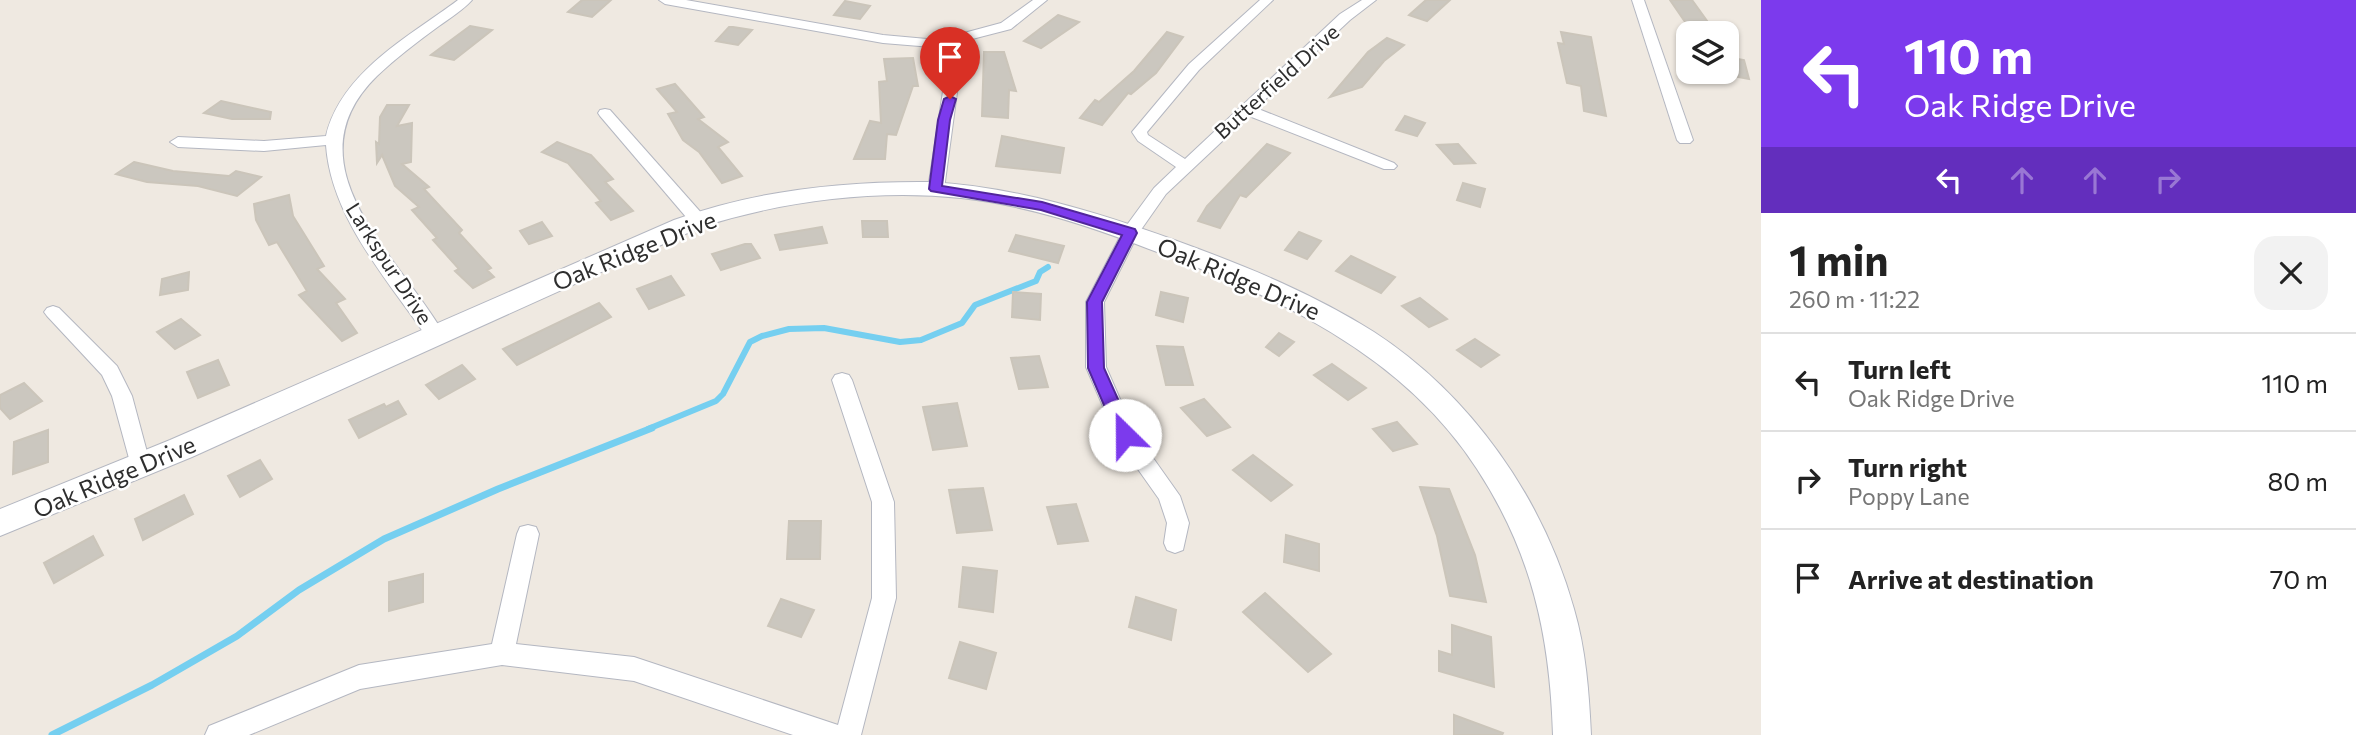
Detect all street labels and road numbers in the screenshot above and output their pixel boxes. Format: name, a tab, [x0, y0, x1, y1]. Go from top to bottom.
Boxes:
street label: Butterfield Drive	[1209, 19, 1343, 143]
street label: Larkspur Drive	[341, 198, 439, 328]
street label: Oak Ridge Drive	[548, 204, 720, 296]
street label: Oak Ridge Drive	[1153, 231, 1325, 325]
street label: Oak Ridge Drive	[28, 429, 200, 523]

